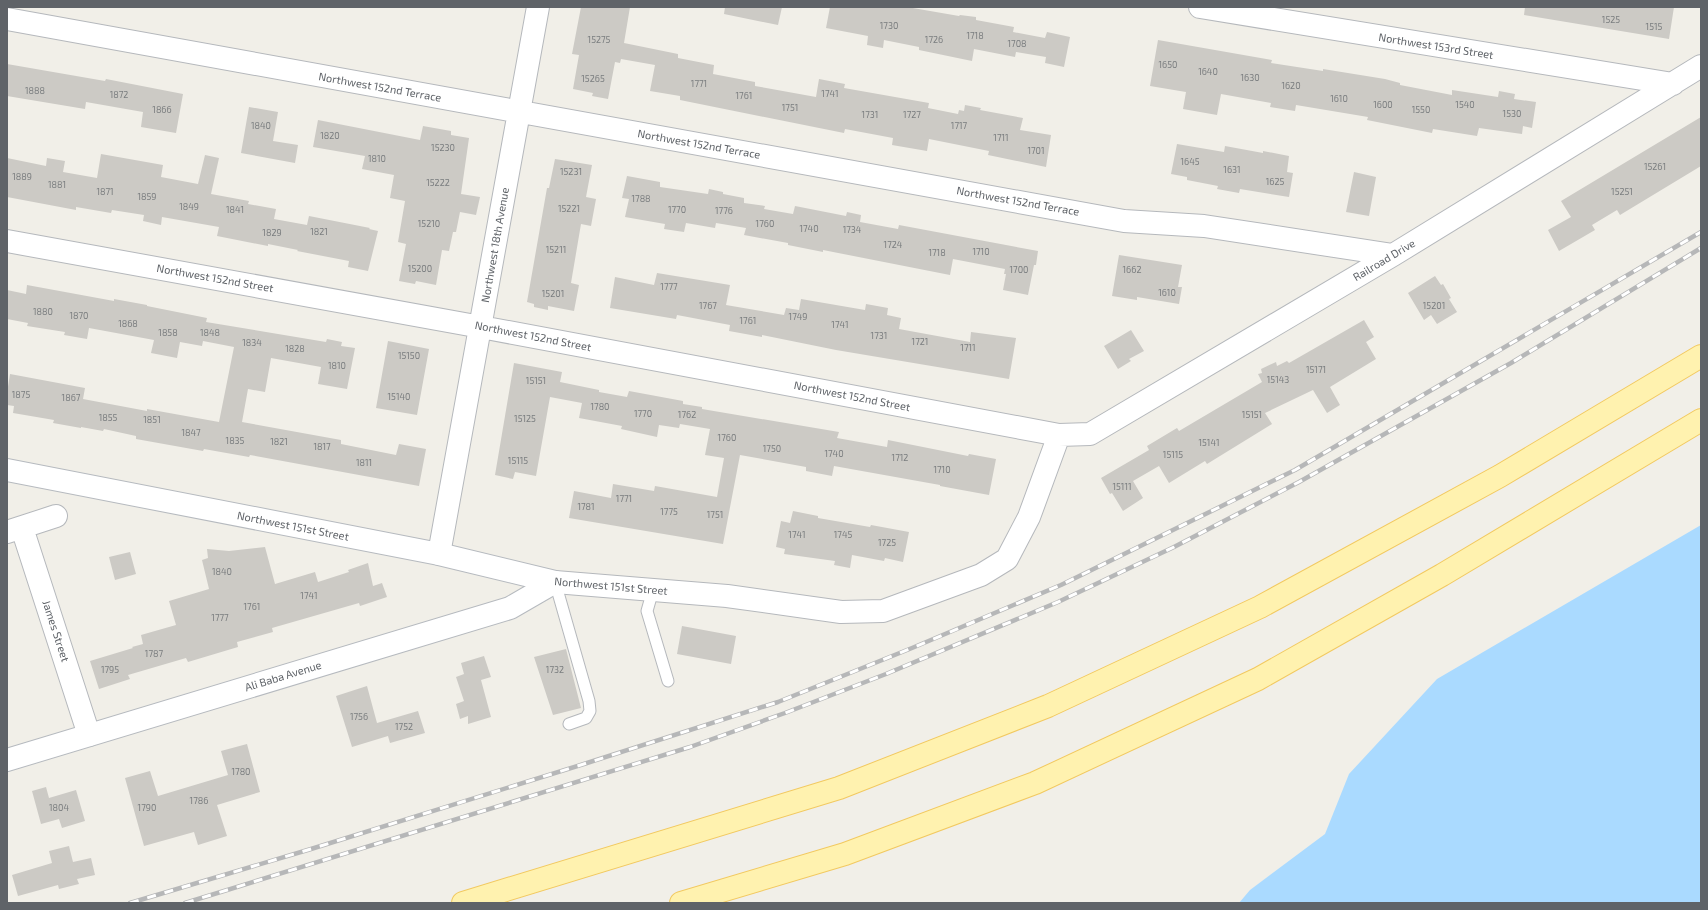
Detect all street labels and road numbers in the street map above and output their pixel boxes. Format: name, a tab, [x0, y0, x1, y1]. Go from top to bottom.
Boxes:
street label: Northwest 153rd Street	[1378, 30, 1494, 61]
street label: Northwest 152nd Terrace	[318, 69, 443, 104]
street label: Northwest 152nd Terrace	[637, 126, 762, 161]
street label: Northwest 152nd Terrace	[956, 183, 1081, 218]
street label: Northwest 18th Avenue	[478, 186, 511, 304]
street label: Railroad Drive	[1350, 236, 1417, 283]
street label: Northwest 152nd Street	[156, 261, 274, 294]
street label: Northwest 152nd Street	[474, 318, 592, 353]
street label: Northwest 152nd Street	[793, 378, 911, 413]
street label: Northwest 151st Street	[236, 508, 350, 543]
street label: Northwest 151st Street	[554, 574, 668, 597]
street label: James Street	[40, 598, 73, 663]
street label: Ali Baba Avenue	[243, 658, 323, 693]

